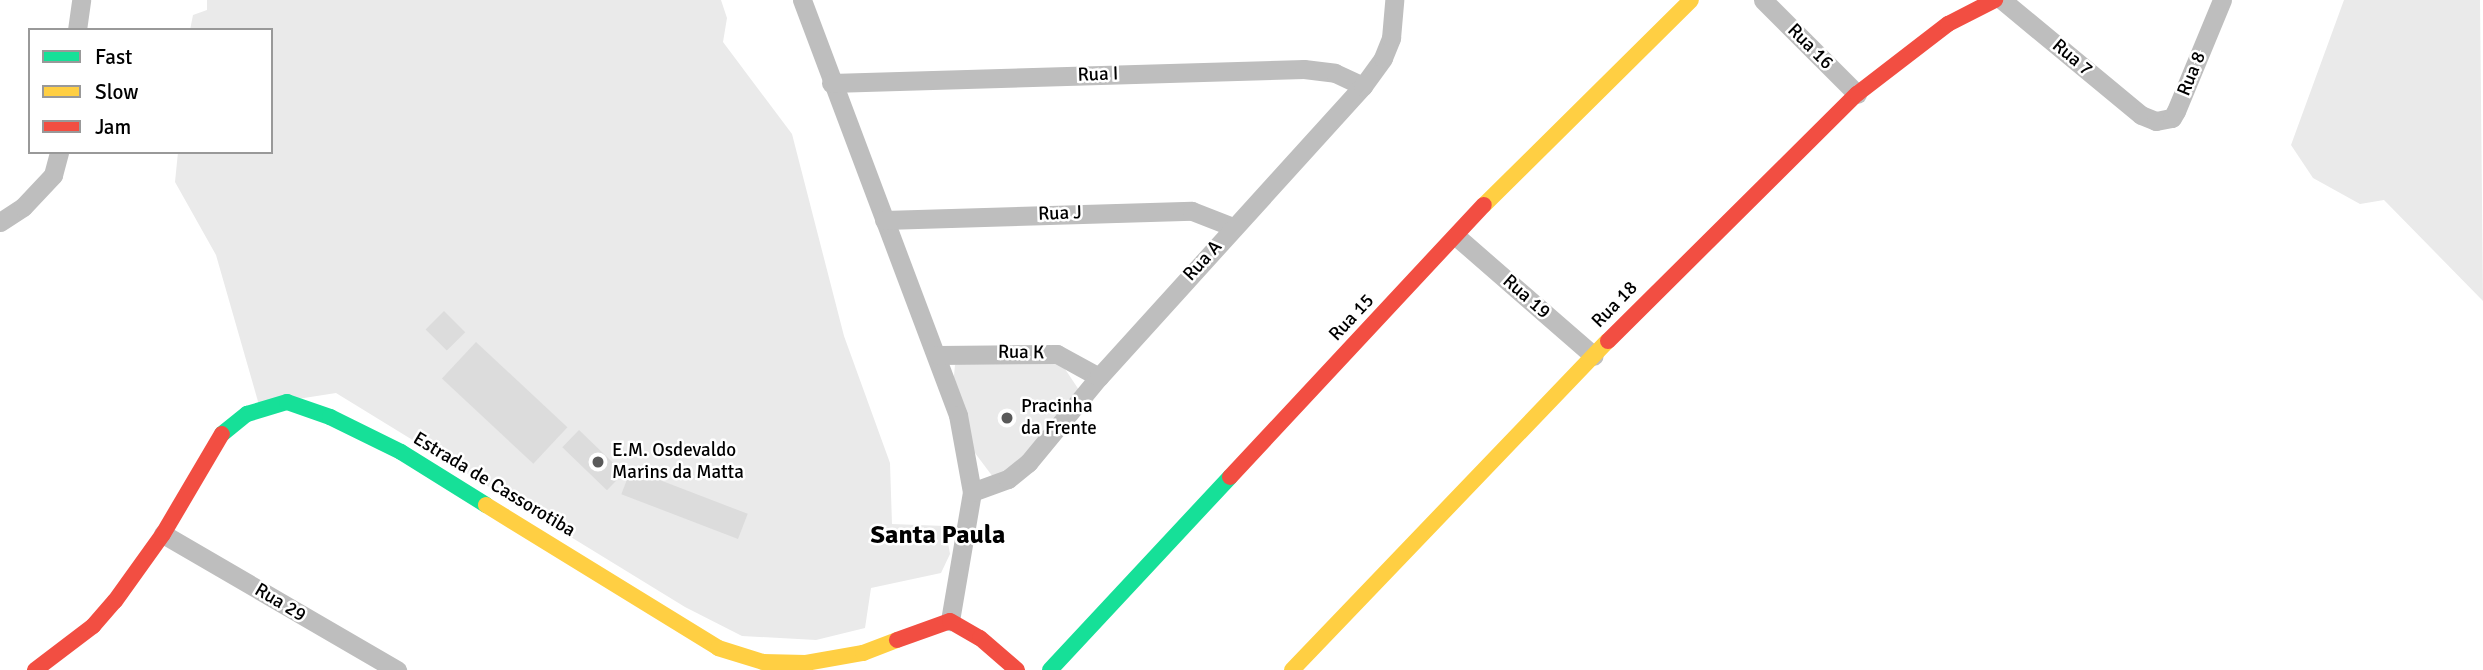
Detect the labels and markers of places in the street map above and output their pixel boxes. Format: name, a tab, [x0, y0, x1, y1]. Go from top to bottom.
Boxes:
place label: Pracinha da Frente	[1021, 396, 1097, 440]
marker: Pracinha da Frente	[999, 410, 1015, 426]
place label: E.M. Osdevaldo Marins da Matta	[612, 440, 744, 484]
marker: E.M. Osdevaldo Marins da Matta	[590, 454, 606, 470]

